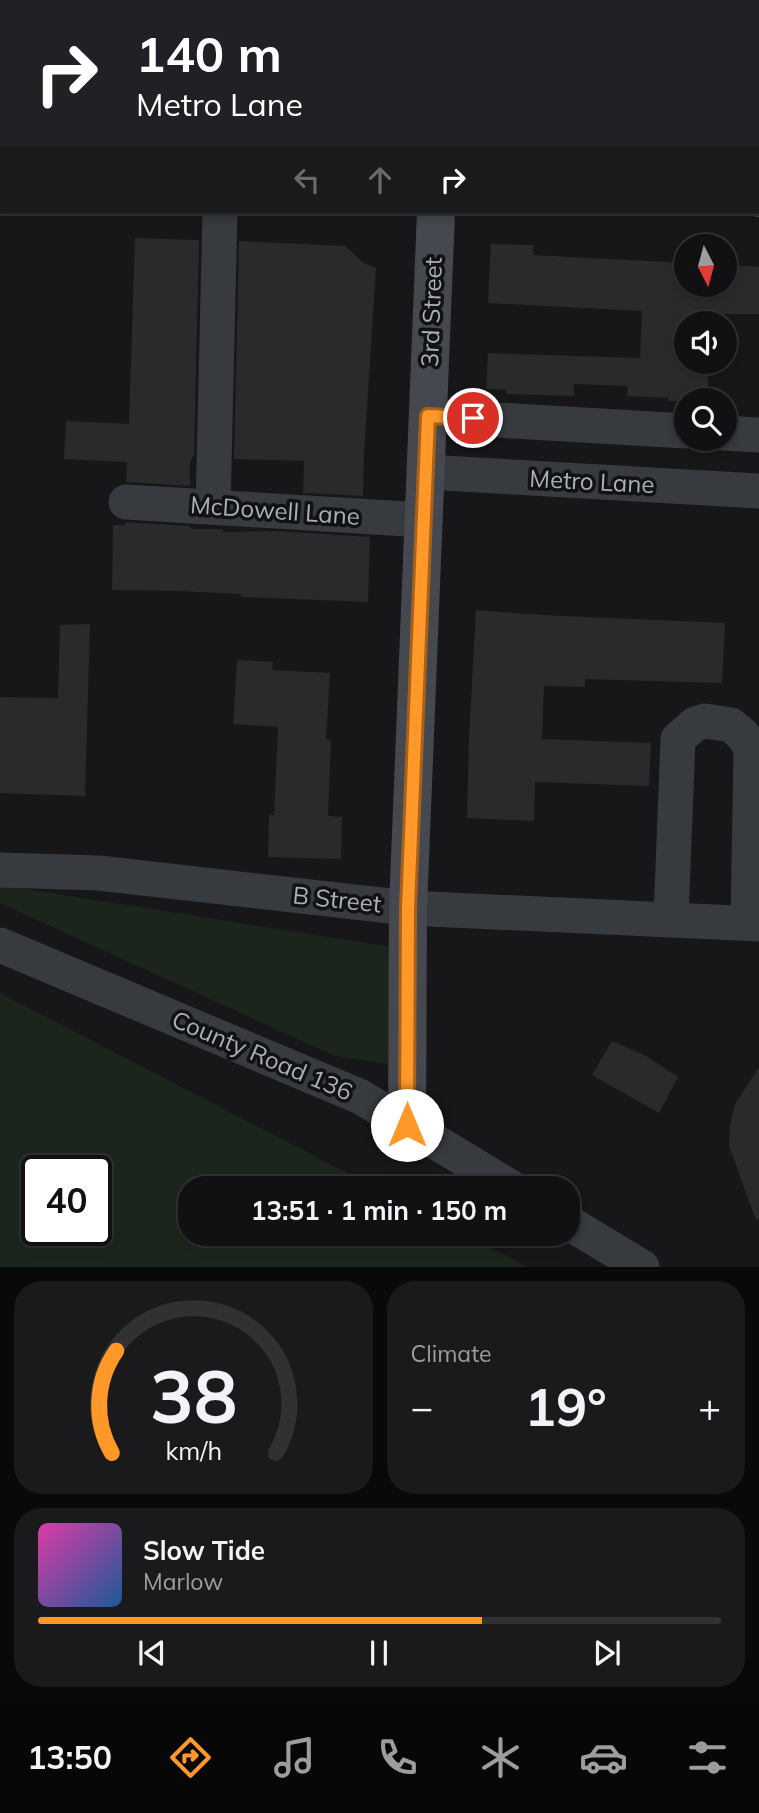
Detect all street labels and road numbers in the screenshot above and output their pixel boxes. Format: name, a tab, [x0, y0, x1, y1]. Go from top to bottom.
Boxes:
street label: 3rd Street	[414, 256, 448, 367]
street label: Metro Lane	[529, 463, 655, 499]
street label: McDowell Lane	[189, 489, 361, 531]
street label: B Street	[291, 879, 383, 919]
street label: County Road 136	[168, 1004, 357, 1107]

